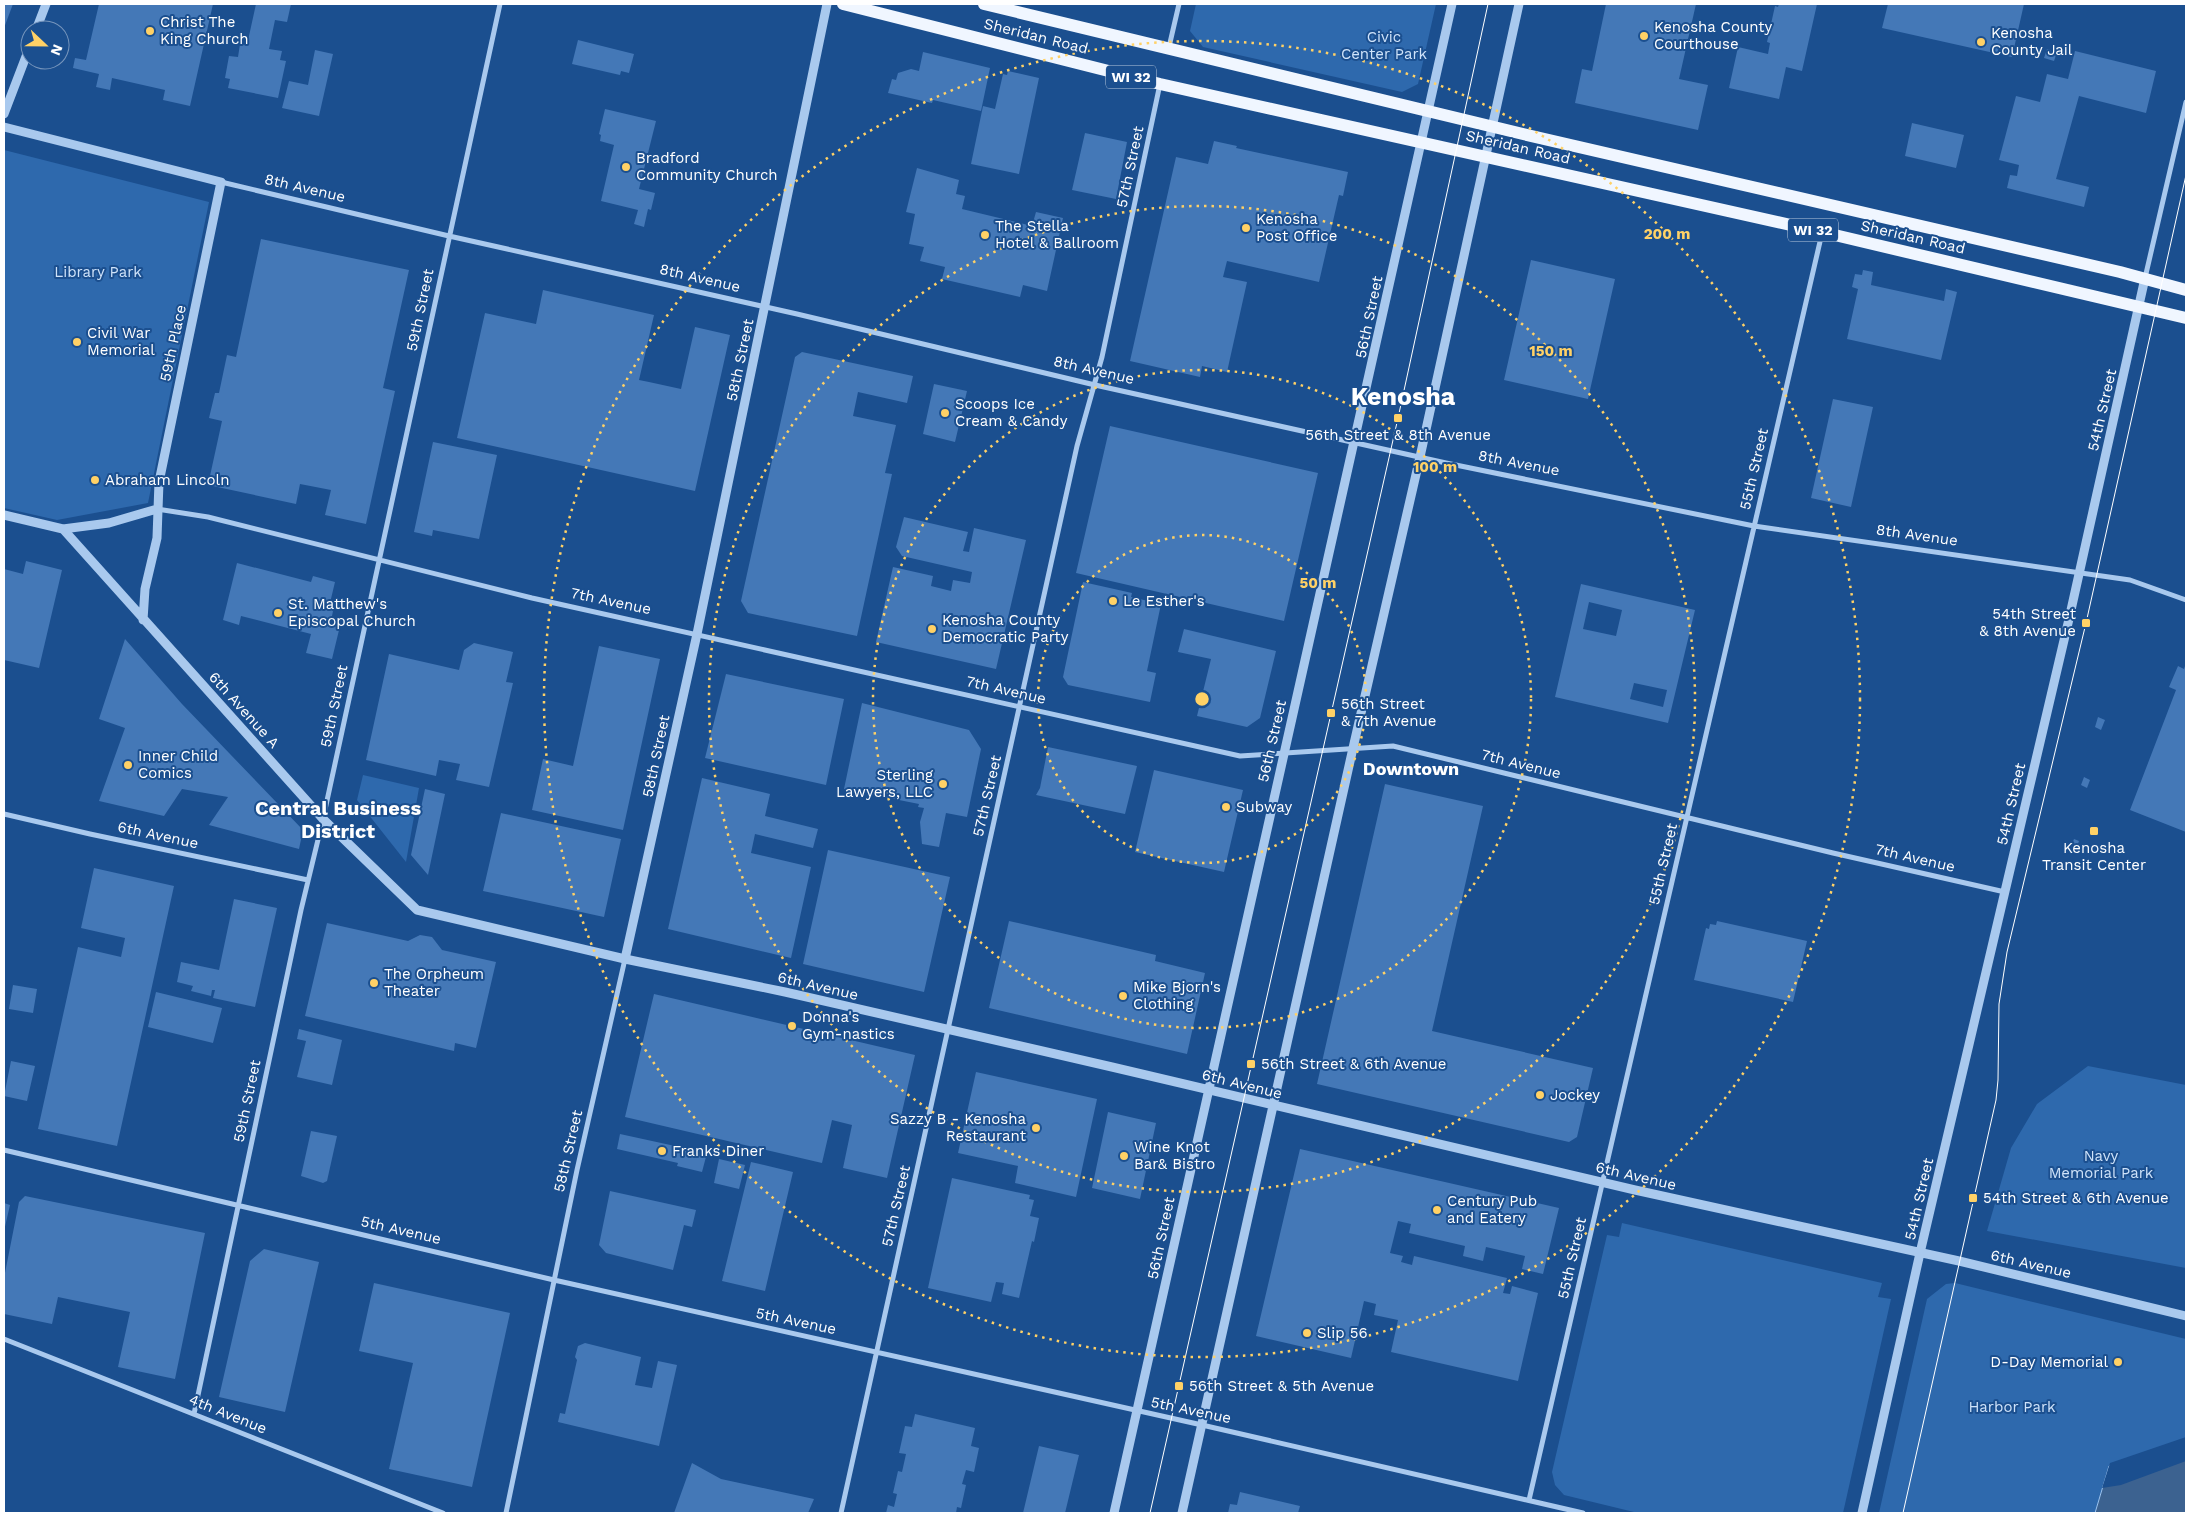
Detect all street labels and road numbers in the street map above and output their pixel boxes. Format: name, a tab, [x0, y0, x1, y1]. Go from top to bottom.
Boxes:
street label: Sheridan Road	[982, 14, 1090, 58]
road number: WI 32	[1106, 66, 1156, 88]
street label: 57th Street	[1113, 124, 1148, 209]
street label: Sheridan Road	[1464, 126, 1572, 168]
street label: 8th Avenue	[263, 170, 347, 206]
street label: Sheridan Road	[1859, 216, 1967, 258]
road number: WI 32	[1788, 218, 1838, 242]
street label: 8th Avenue	[658, 260, 742, 296]
street label: 59th Street	[402, 266, 438, 353]
street label: 56th Street	[1351, 274, 1387, 360]
street label: 59th Place	[156, 303, 190, 383]
street label: 58th Street	[722, 316, 758, 403]
street label: 8th Avenue	[1052, 352, 1136, 388]
street label: 54th Street	[2084, 366, 2120, 453]
street label: 55th Street	[1736, 426, 1772, 512]
street label: 8th Avenue	[1477, 446, 1561, 480]
street label: 8th Avenue	[1875, 520, 1959, 550]
street label: 7th Avenue	[569, 584, 653, 618]
street label: 59th Street	[316, 662, 352, 749]
street label: 6th Avenue A	[205, 668, 283, 752]
street label: 7th Avenue	[964, 672, 1048, 708]
street label: 56th Street	[1254, 698, 1290, 784]
street label: 58th Street	[638, 712, 674, 799]
street label: 7th Avenue	[1479, 745, 1563, 783]
street label: 57th Street	[969, 753, 1005, 838]
street label: 54th Street	[1993, 760, 2029, 847]
street label: 6th Avenue	[116, 818, 200, 852]
street label: 55th Street	[1645, 821, 1681, 907]
street label: 7th Avenue	[1873, 840, 1957, 876]
street label: 6th Avenue	[776, 968, 860, 1004]
street label: 59th Street	[229, 1057, 265, 1144]
street label: 6th Avenue	[1200, 1065, 1284, 1103]
street label: 58th Street	[550, 1107, 586, 1194]
street label: 54th Street	[1901, 1155, 1937, 1242]
street label: 6th Avenue	[1594, 1158, 1678, 1194]
street label: 57th Street	[878, 1163, 914, 1248]
street label: 56th Street	[1143, 1195, 1179, 1281]
street label: 5th Avenue	[359, 1212, 443, 1248]
street label: 55th Street	[1554, 1215, 1590, 1301]
street label: 6th Avenue	[1989, 1246, 2073, 1282]
street label: 5th Avenue	[754, 1304, 838, 1338]
street label: 4th Avenue	[186, 1390, 270, 1438]
street label: 5th Avenue	[1149, 1393, 1233, 1427]

